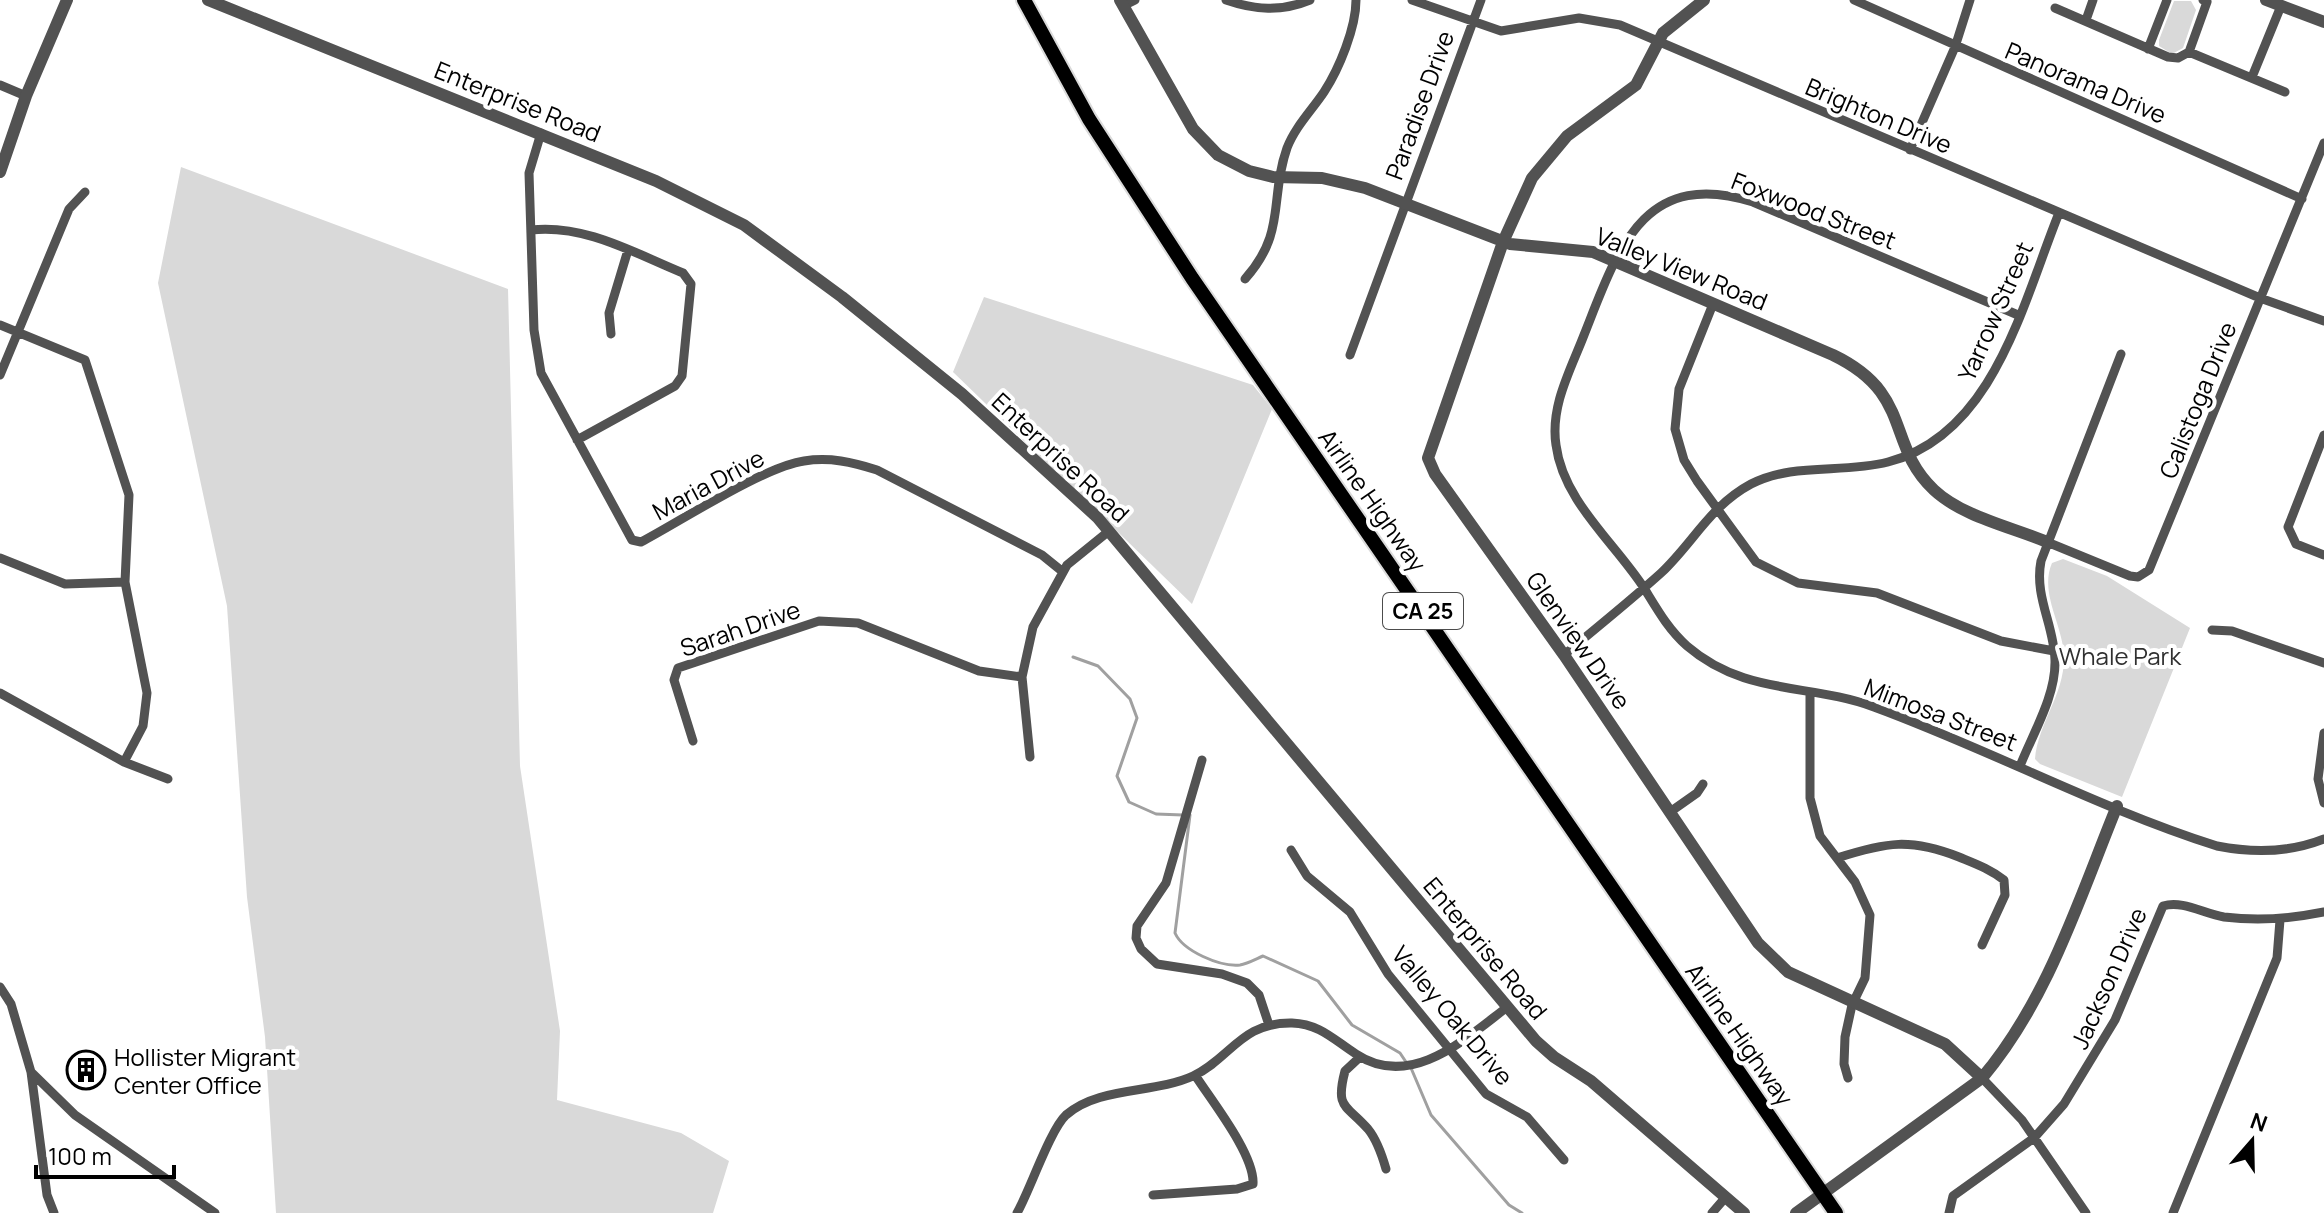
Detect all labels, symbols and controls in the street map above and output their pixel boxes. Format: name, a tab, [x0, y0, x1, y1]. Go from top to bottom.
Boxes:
street label: Paradise Drive	[1377, 26, 1461, 184]
street label: Panorama Drive	[2001, 33, 2171, 131]
street label: Enterprise Road	[430, 53, 606, 149]
street label: Brighton Drive	[1801, 69, 1957, 161]
street label: Foxwood Street	[1727, 163, 1901, 257]
street label: Valley View Road	[1591, 219, 1773, 317]
street label: Yarrow Street	[1950, 236, 2040, 386]
street label: Calistoga Drive	[2151, 317, 2243, 483]
street label: Enterprise Road	[985, 385, 1137, 529]
street label: Airline Highway	[1312, 422, 1435, 578]
street label: Maria Drive	[646, 441, 770, 527]
street label: Glenview Drive	[1519, 565, 1639, 715]
street label: Sarah Drive	[676, 592, 804, 664]
road number: CA 25	[1383, 593, 1463, 629]
park label: Whale Park	[2059, 639, 2182, 672]
street label: Mimosa Street	[1860, 670, 2022, 758]
street label: Enterprise Road	[1417, 870, 1555, 1026]
street label: Jackson Drive	[2062, 902, 2154, 1054]
street label: Valley Oak Drive	[1385, 938, 1521, 1092]
street label: Airline Highway	[1679, 956, 1802, 1112]
place label: Hollister Migrant Center Office	[114, 1040, 296, 1101]
building icon: Hollister Migrant Center Office	[65, 1049, 107, 1091]
north arrow	[2212, 1101, 2292, 1181]
text: N	[2246, 1105, 2271, 1139]
scale bar	[36, 1129, 174, 1179]
text: 100 m	[48, 1139, 112, 1172]

